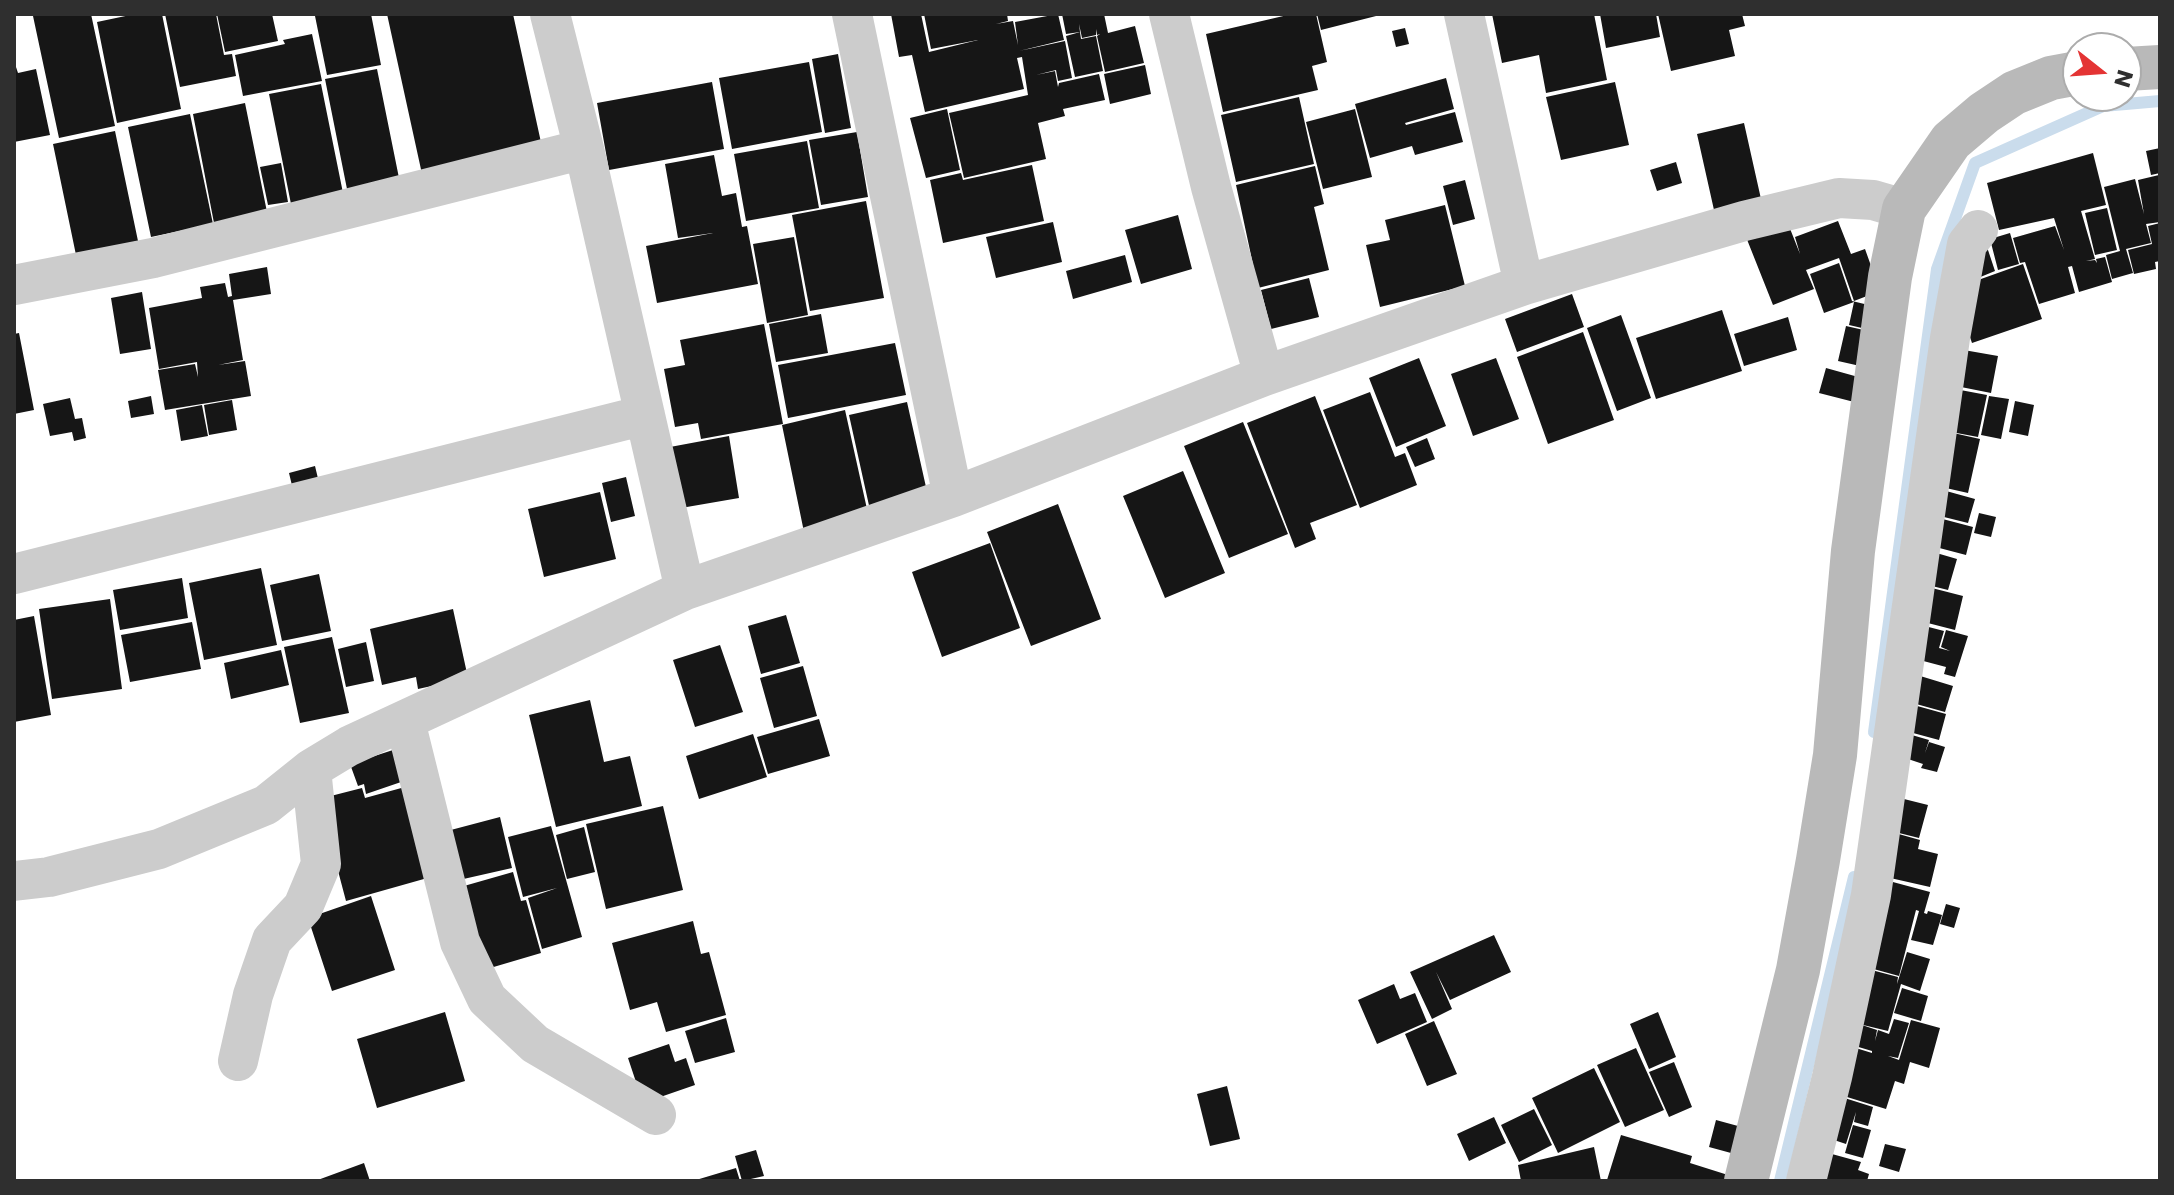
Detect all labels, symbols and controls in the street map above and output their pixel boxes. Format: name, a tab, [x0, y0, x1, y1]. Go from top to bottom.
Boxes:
north arrow	[2062, 32, 2142, 112]
text: N	[2106, 66, 2141, 91]

